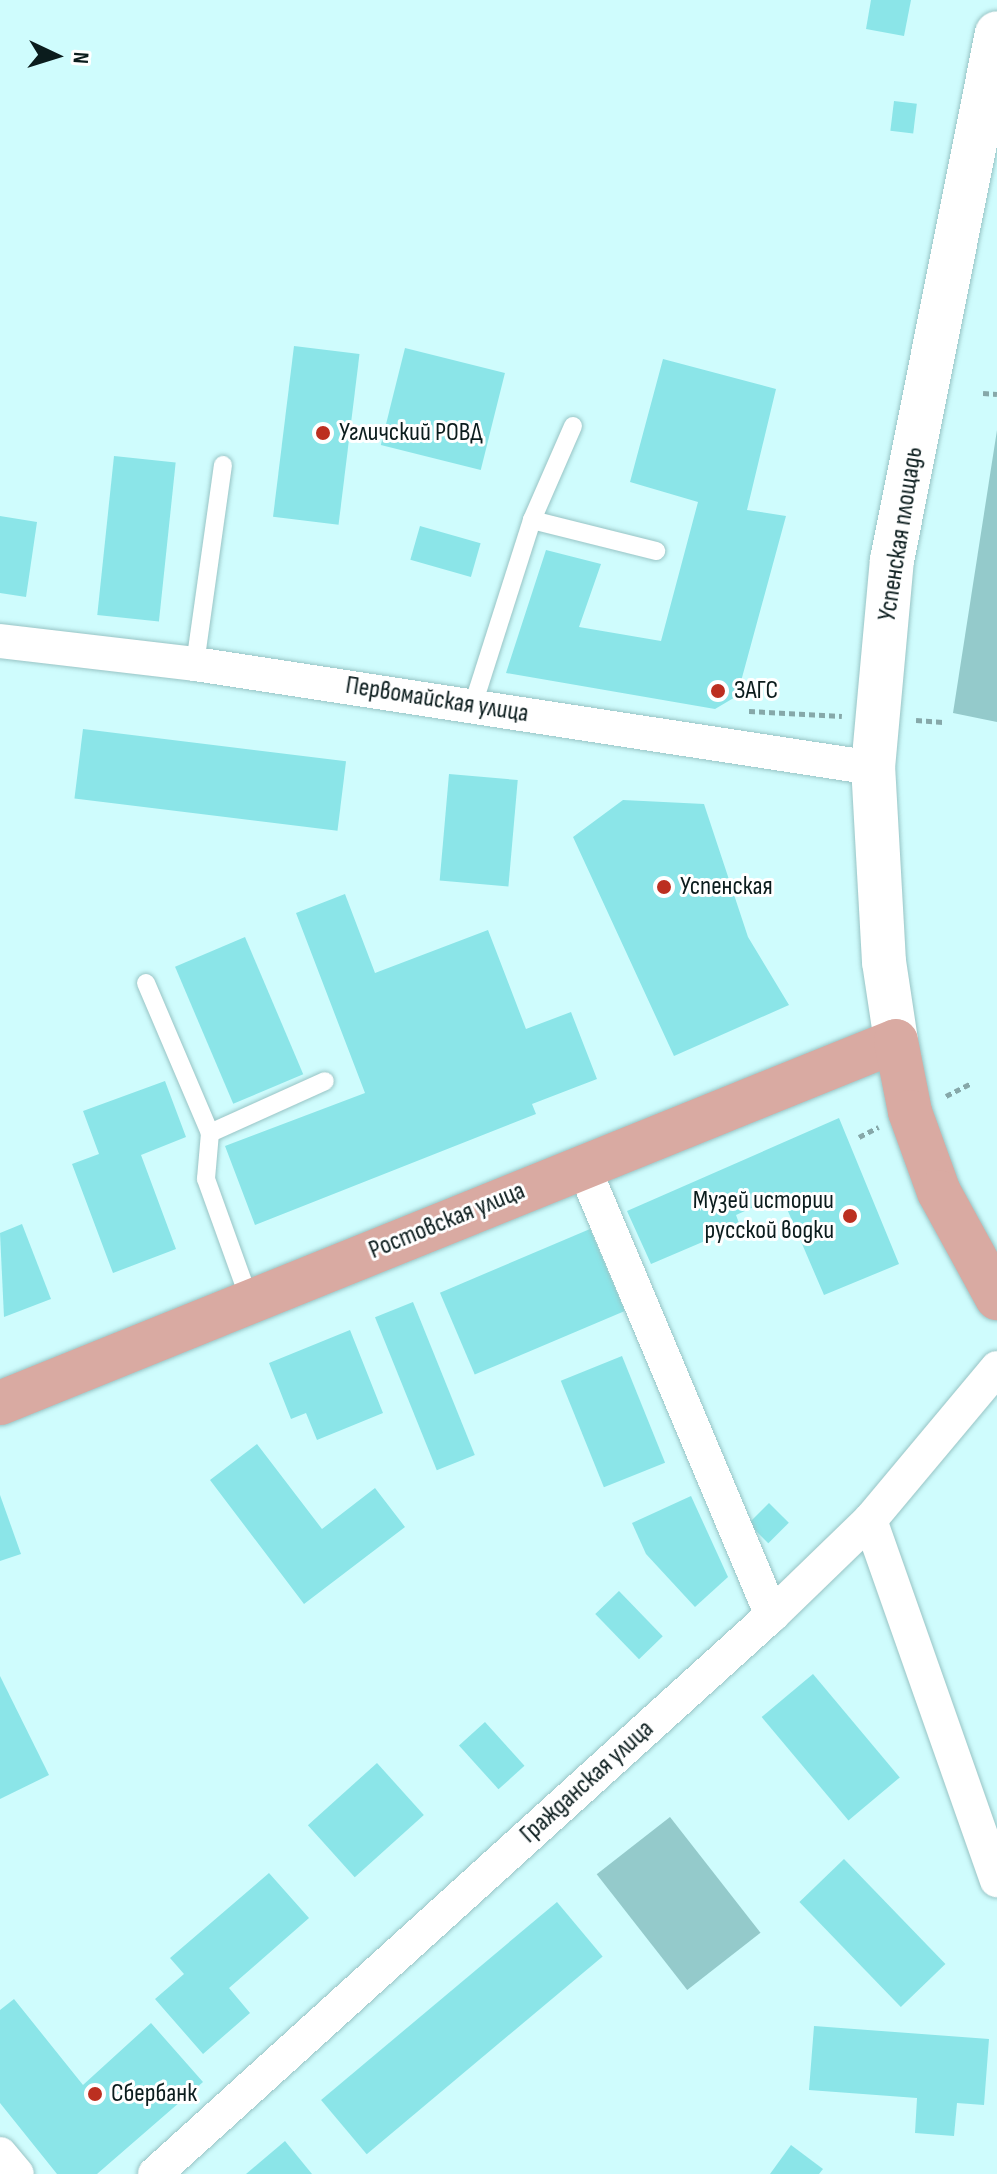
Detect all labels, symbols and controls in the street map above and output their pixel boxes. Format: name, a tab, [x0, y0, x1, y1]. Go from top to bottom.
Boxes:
north arrow	[16, 16, 96, 96]
text: N	[67, 51, 94, 65]
place label: Угличский РОВД	[339, 417, 483, 449]
marker: Угличский РОВД	[314, 424, 332, 442]
street label: Успенская площадь	[872, 445, 930, 623]
street label: Первомайская улица	[343, 670, 531, 730]
place label: ЗАГС	[734, 675, 778, 707]
marker: ЗАГС	[709, 682, 727, 700]
place label: Успенская	[680, 871, 773, 903]
marker: Успенская	[655, 878, 673, 896]
street label: Ростовская улица	[364, 1176, 530, 1266]
place label: Музей истории русской водки	[693, 1185, 834, 1246]
marker: Музей истории русской водки	[841, 1207, 859, 1225]
street label: Гражданская улица	[514, 1714, 660, 1850]
place label: Сбербанк	[111, 2078, 197, 2110]
marker: Сбербанк	[86, 2085, 104, 2103]

